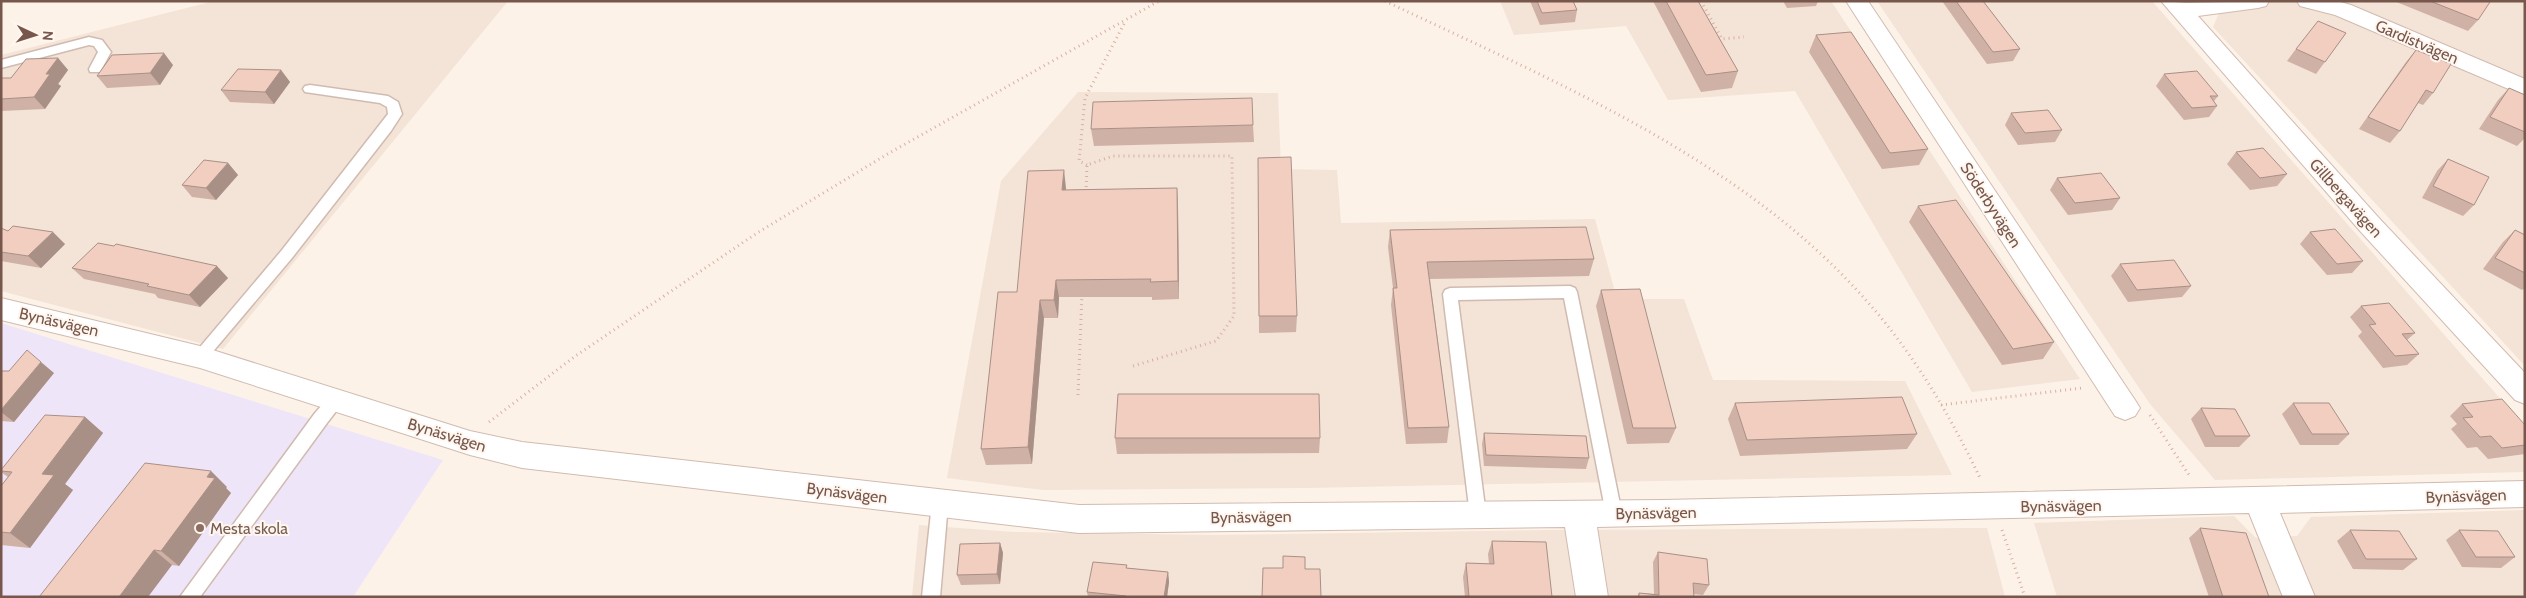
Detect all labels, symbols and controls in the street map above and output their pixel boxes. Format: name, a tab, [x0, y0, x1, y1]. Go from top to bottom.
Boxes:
north arrow	[10, 10, 60, 60]
street label: Gardistvägen	[2373, 16, 2461, 68]
text: N	[39, 30, 57, 41]
street label: Gillbergavägen	[2306, 155, 2386, 241]
street label: Söderbyvägen	[1956, 159, 2026, 251]
street label: Bynäsvägen	[17, 304, 101, 340]
street label: Bynäsvägen	[405, 414, 489, 456]
street label: Bynäsvägen	[806, 479, 888, 507]
street label: Bynäsvägen	[2425, 485, 2507, 507]
street label: Bynäsvägen	[2020, 496, 2102, 516]
street label: Bynäsvägen	[1615, 503, 1697, 523]
street label: Bynäsvägen	[1210, 507, 1292, 527]
place label: Mesta skola	[210, 519, 288, 538]
marker: Mesta skola	[194, 522, 206, 534]

